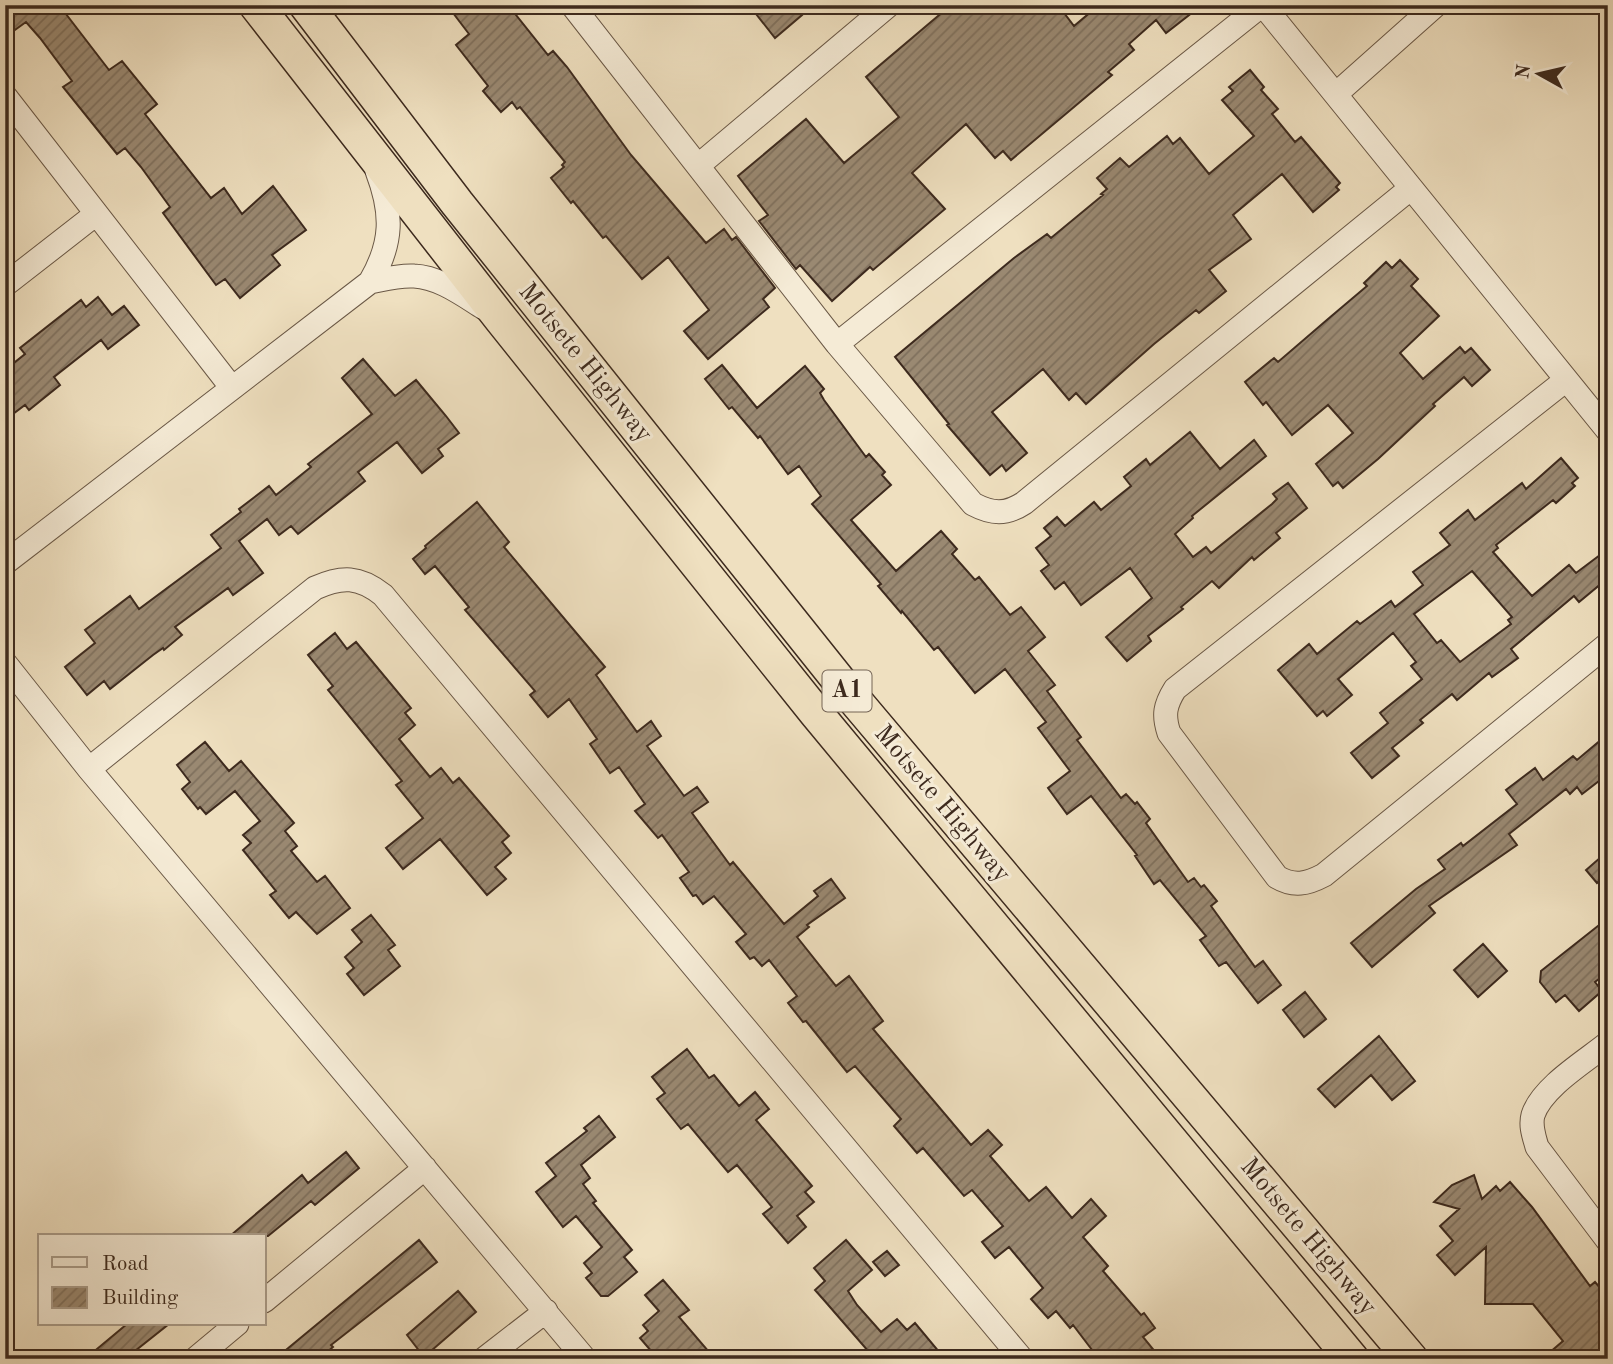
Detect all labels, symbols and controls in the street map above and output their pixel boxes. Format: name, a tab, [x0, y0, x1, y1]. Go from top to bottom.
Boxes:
north arrow	[1504, 38, 1574, 108]
text: N	[1514, 63, 1535, 80]
street label: Motsete Highway	[513, 278, 657, 448]
road number: A1	[822, 670, 872, 712]
street label: Motsete Highway	[869, 720, 1015, 888]
street label: Motsete Highway	[1235, 1153, 1381, 1321]
legend	[38, 1234, 266, 1326]
text: Road	[102, 1254, 149, 1275]
text: Building	[102, 1288, 179, 1309]

